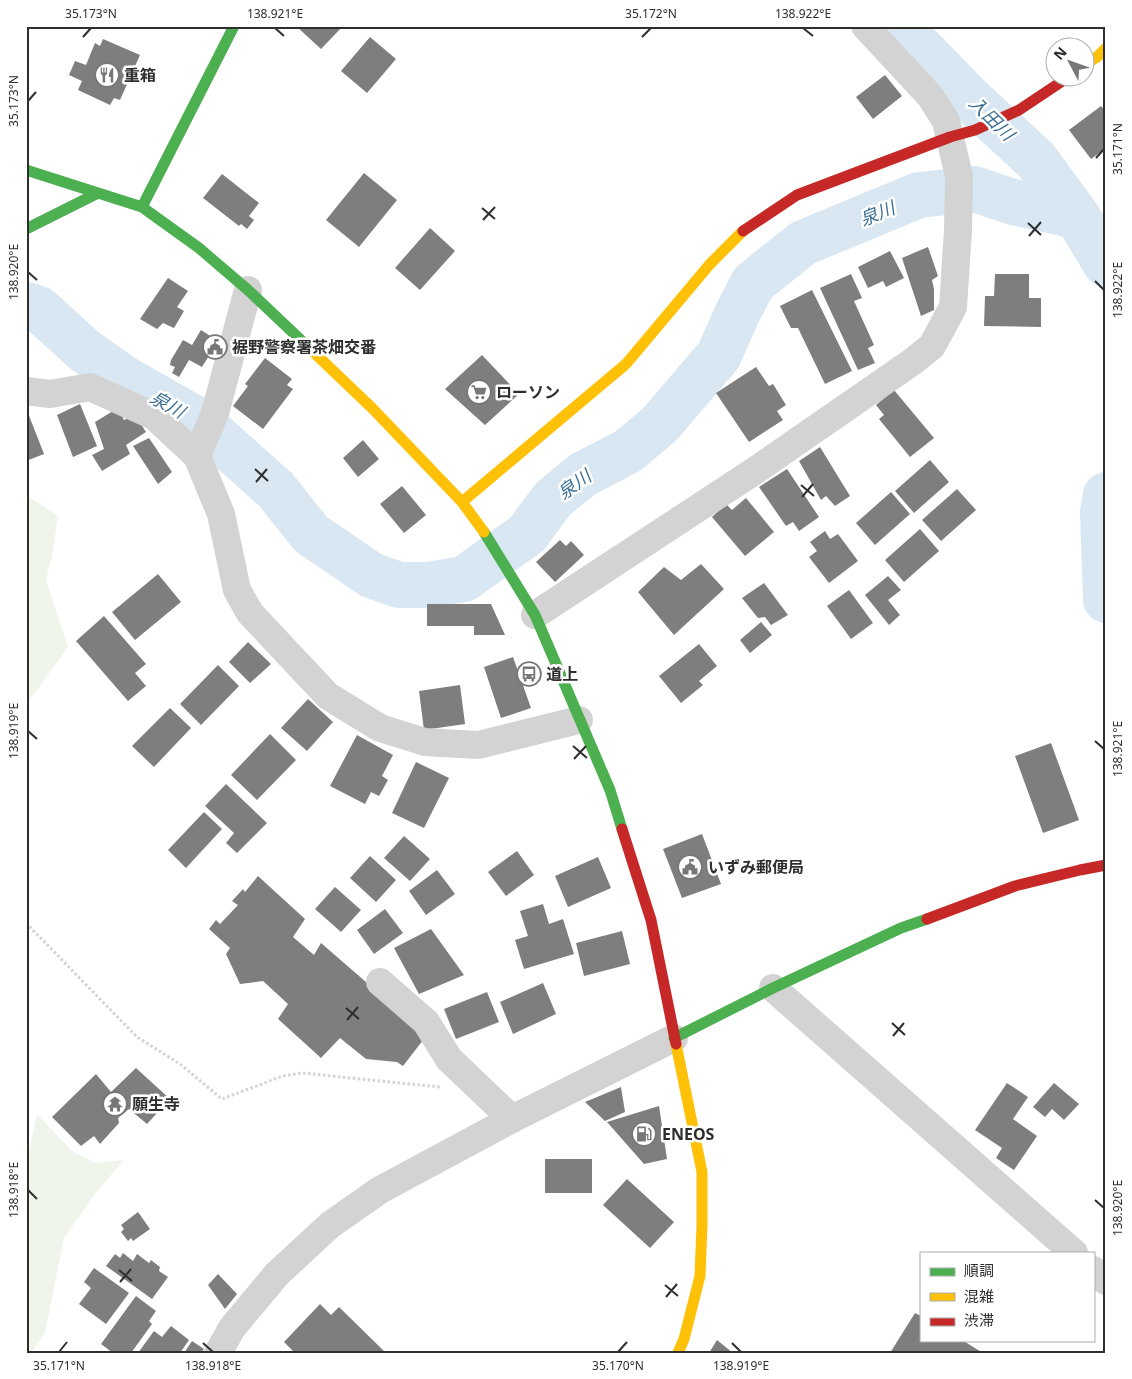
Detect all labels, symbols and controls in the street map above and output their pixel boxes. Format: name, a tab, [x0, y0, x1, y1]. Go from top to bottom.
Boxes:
text: 35.173°N	[65, 5, 117, 22]
text: 138.921°E	[247, 5, 303, 22]
text: 35.172°N	[625, 5, 677, 22]
text: 138.922°E	[775, 5, 831, 22]
north arrow	[1044, 38, 1094, 88]
text: N	[1049, 43, 1071, 64]
restaurant icon: 重箱	[94, 62, 120, 88]
place label: 重箱	[124, 64, 156, 86]
text: 35.173°N	[5, 75, 22, 127]
water label: 入田川	[964, 91, 1021, 147]
text: 35.171°N	[1109, 123, 1126, 175]
water label: 泉川	[856, 194, 900, 231]
text: 138.920°E	[5, 244, 22, 300]
text: 138.922°E	[1109, 262, 1126, 318]
public building icon: 裾野警察署茶畑交番	[202, 334, 228, 360]
place label: 裾野警察署茶畑交番	[232, 336, 376, 358]
supermarket icon: ローソン	[466, 379, 492, 405]
place label: ローソン	[496, 381, 560, 403]
water label: 泉川	[146, 385, 191, 424]
water label: 泉川	[552, 463, 597, 504]
bus stop icon: 道上	[516, 661, 542, 687]
place label: 道上	[546, 663, 578, 685]
text: 138.919°E	[5, 703, 22, 759]
text: 138.921°E	[1109, 721, 1126, 777]
public building icon: いずみ郵便局	[677, 854, 703, 880]
place label: いずみ郵便局	[708, 856, 804, 878]
temple icon: 願生寺	[102, 1091, 128, 1117]
place label: 願生寺	[132, 1093, 180, 1115]
fuel station icon: ENEOS	[631, 1121, 657, 1147]
place label: ENEOS	[662, 1123, 715, 1145]
text: 138.918°E	[5, 1162, 22, 1218]
text: 138.920°E	[1109, 1180, 1126, 1236]
legend	[920, 1252, 1094, 1342]
text: 順調	[964, 1260, 994, 1280]
text: 混雑	[964, 1286, 994, 1306]
text: 渋滞	[964, 1310, 994, 1330]
text: 35.171°N	[33, 1357, 85, 1374]
text: 138.918°E	[185, 1357, 241, 1374]
text: 35.170°N	[592, 1357, 644, 1374]
text: 138.919°E	[713, 1357, 769, 1374]

